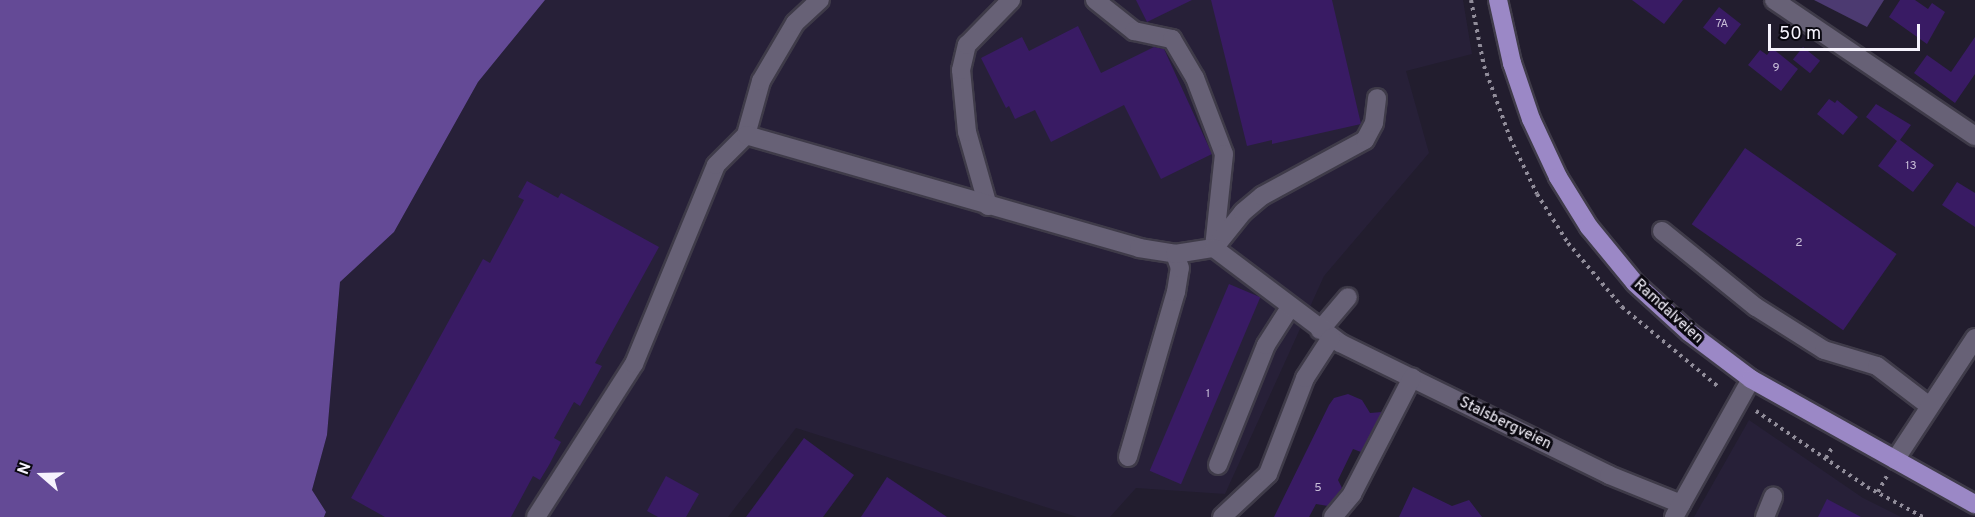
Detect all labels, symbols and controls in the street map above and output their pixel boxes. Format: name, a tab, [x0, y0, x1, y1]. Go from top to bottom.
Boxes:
scale bar	[1771, 12, 1922, 50]
house number: 7A	[1715, 18, 1729, 32]
text: 50 m	[1779, 23, 1821, 46]
house number: 9	[1772, 62, 1780, 76]
house number: 13	[1905, 160, 1917, 174]
house number: 2	[1795, 237, 1803, 251]
street label: Ramdalveien	[1630, 276, 1706, 348]
house number: 1	[1206, 388, 1210, 402]
street label: Stalsbergveien	[1456, 394, 1554, 454]
north arrow	[12, 445, 72, 505]
text: N	[14, 460, 36, 478]
house number: 5	[1314, 482, 1322, 496]

